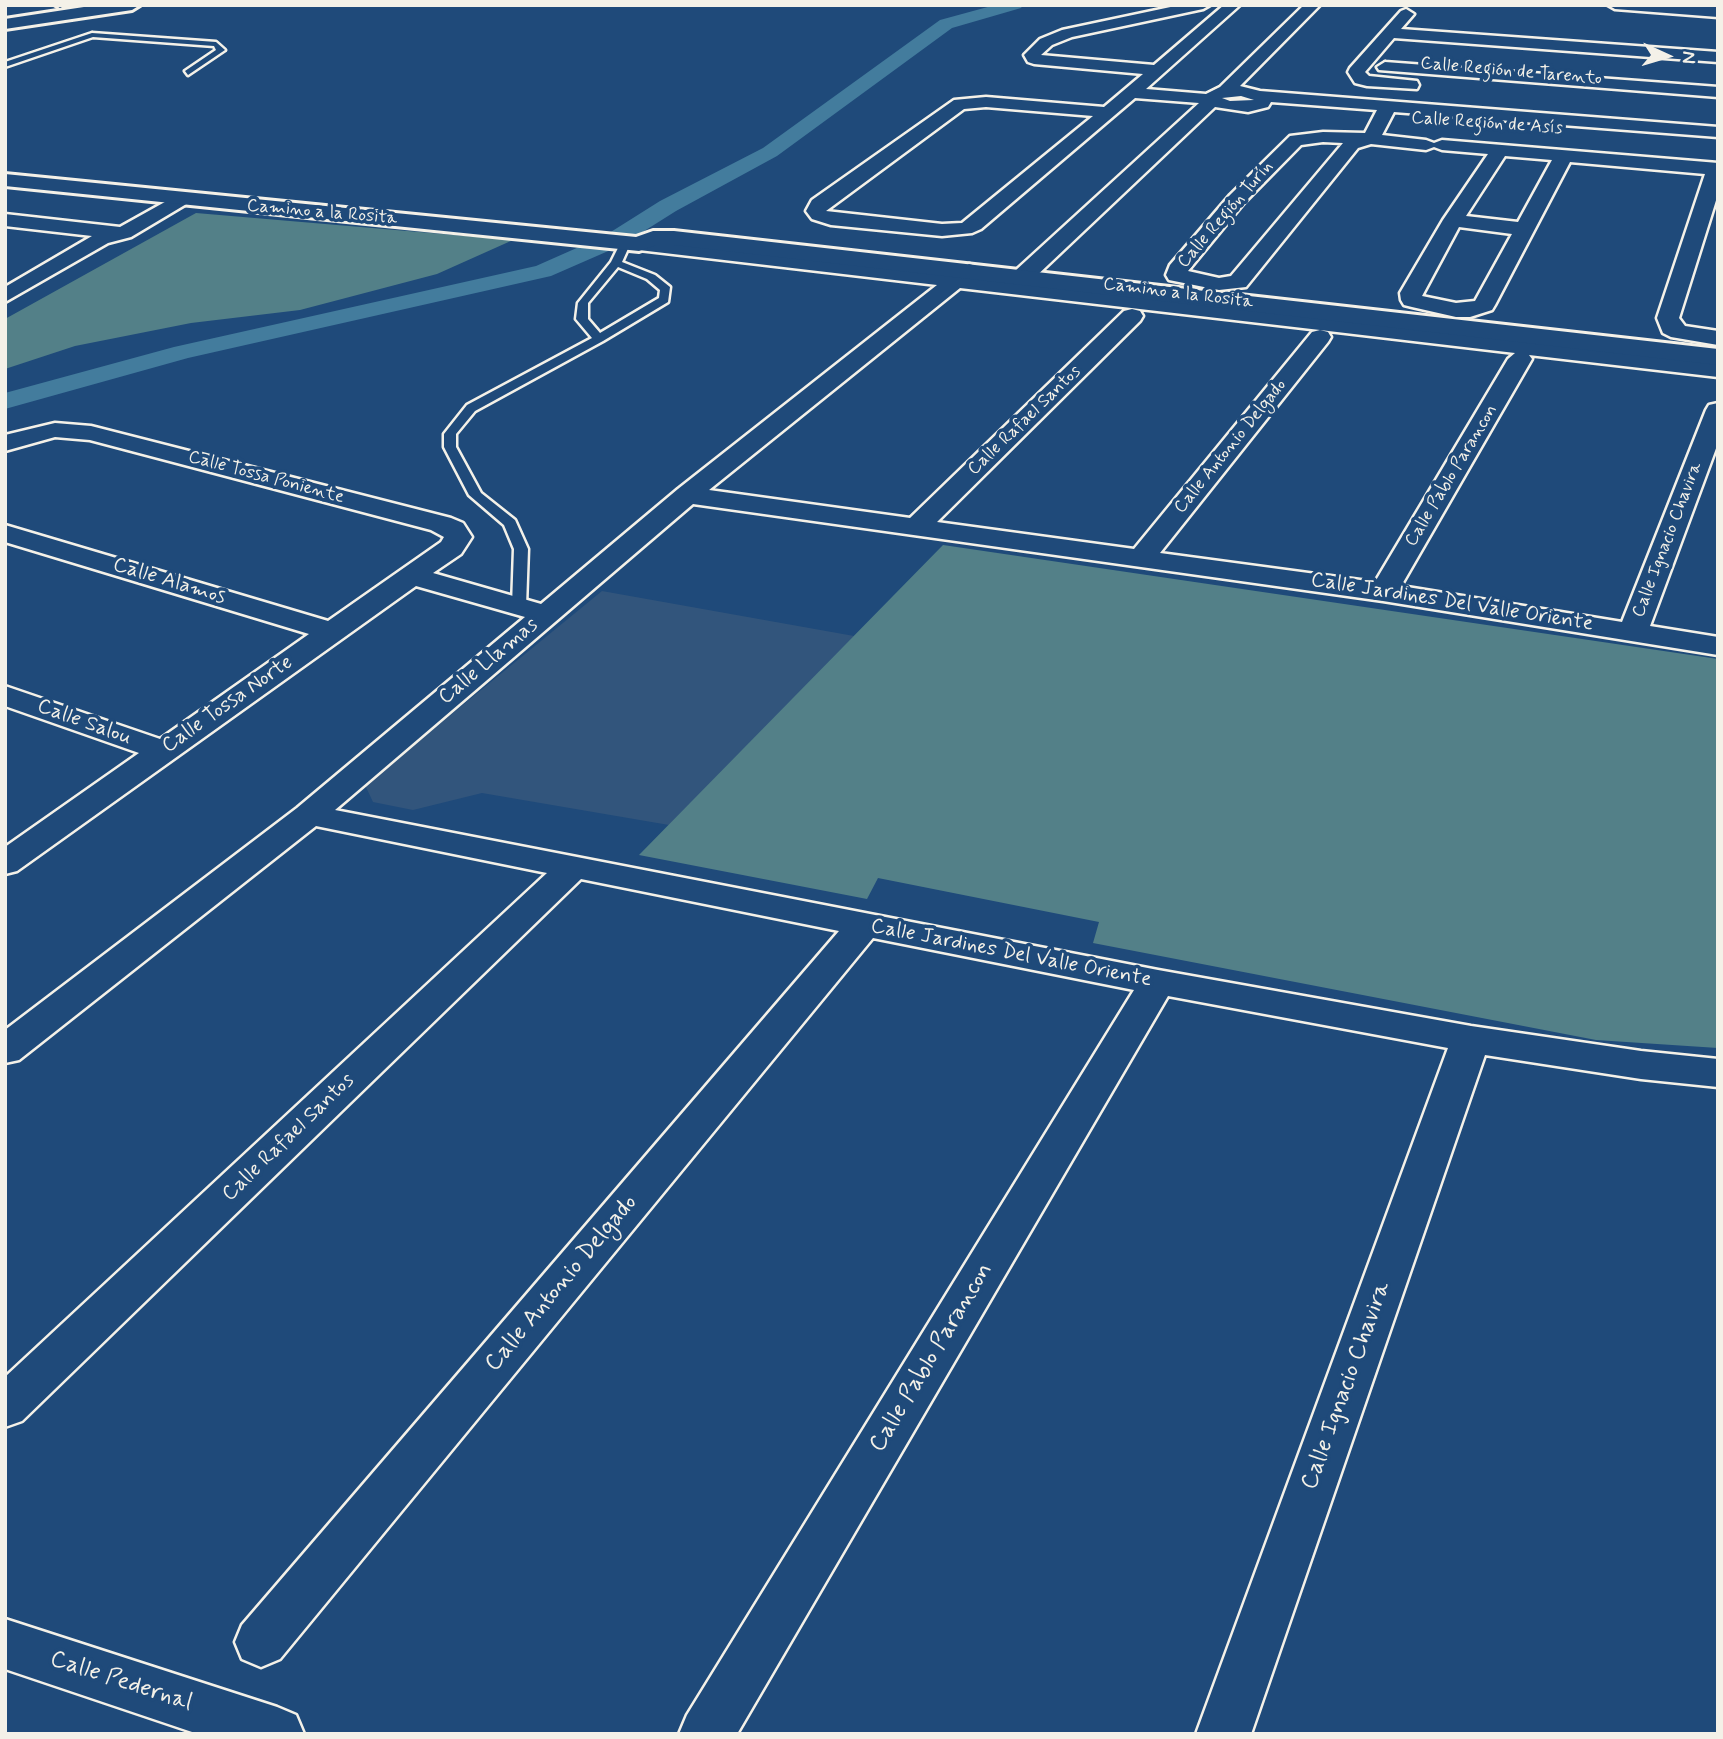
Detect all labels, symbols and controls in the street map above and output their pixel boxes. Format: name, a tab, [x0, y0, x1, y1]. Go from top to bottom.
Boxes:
north arrow	[1632, 21, 1702, 91]
text: N	[1676, 50, 1701, 65]
street label: Calle Región de Tarento	[1419, 53, 1603, 91]
street label: Calle Región de Asís	[1411, 108, 1563, 140]
street label: Calle Región Turín	[1174, 157, 1278, 273]
street label: Camino a la Rosita	[246, 196, 398, 230]
street label: Camino a la Rosita	[1102, 274, 1254, 314]
street label: Calle Rafael Santos	[964, 361, 1086, 481]
street label: Calle Antonio Delgado	[1170, 376, 1292, 518]
street label: Calle Pablo Parancon	[1401, 401, 1503, 551]
street label: Calle Tossa Poniente	[186, 447, 346, 509]
street label: Calle Ignacio Chavira	[1628, 459, 1708, 621]
street label: Calle Alamos	[110, 553, 228, 611]
street label: Calle Jardines Del Valle Oriente	[1309, 568, 1595, 638]
street label: Calle Llamas	[434, 613, 544, 711]
street label: Calle Tossa Norte	[158, 651, 298, 759]
street label: Calle Salou	[33, 694, 135, 752]
street label: Calle Jardines Del Valle Oriente	[868, 914, 1154, 994]
street label: Calle Rafael Santos	[218, 1069, 360, 1207]
street label: Calle Antonio Delgado	[480, 1190, 644, 1378]
street label: Calle Pablo Parancon	[864, 1258, 1000, 1458]
street label: Calle Ignacio Chavira	[1296, 1278, 1398, 1494]
street label: Calle Pedernal	[46, 1645, 196, 1719]

